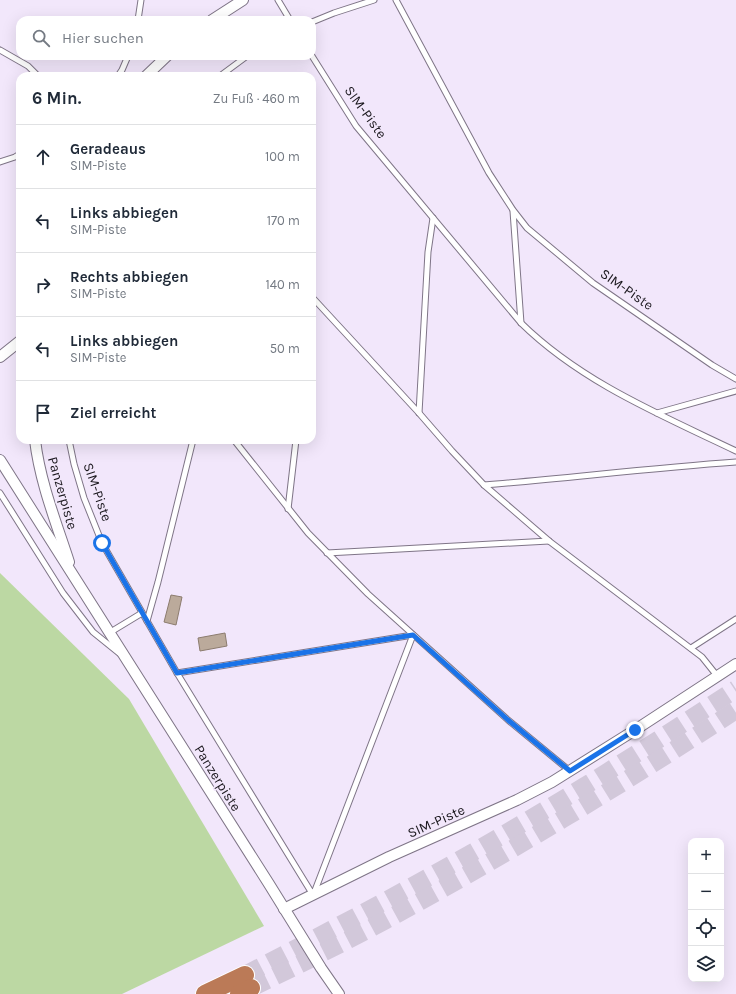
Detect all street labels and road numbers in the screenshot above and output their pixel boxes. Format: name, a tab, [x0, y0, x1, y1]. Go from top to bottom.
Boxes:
street label: SIM-Piste	[341, 83, 390, 142]
street label: SIM-Piste	[597, 265, 657, 314]
street label: Panzerpiste	[44, 455, 81, 532]
street label: SIM-Piste	[80, 461, 115, 524]
street label: Panzerpiste	[191, 742, 245, 815]
street label: SIM-Piste	[405, 801, 467, 842]

